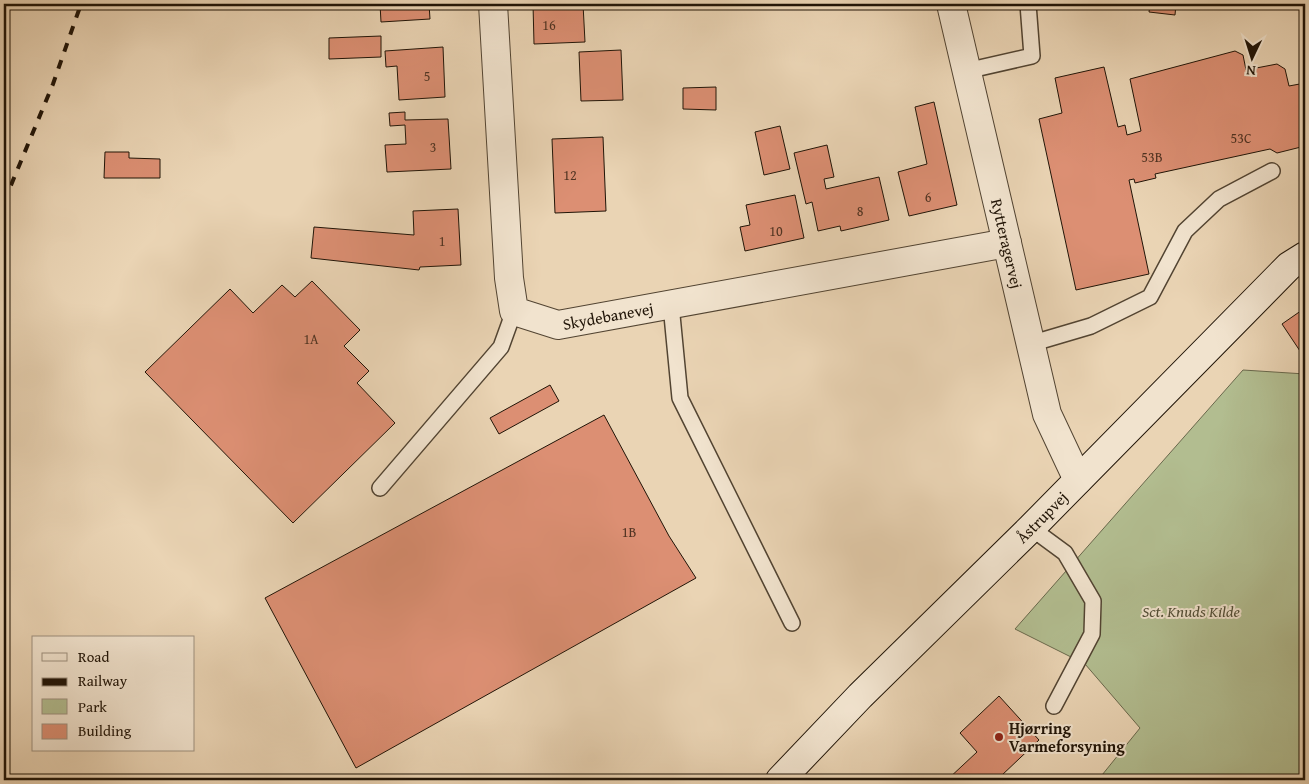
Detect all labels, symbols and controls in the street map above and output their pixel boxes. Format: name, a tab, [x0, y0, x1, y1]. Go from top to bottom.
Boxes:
house number: 16	[542, 15, 556, 35]
north arrow	[1226, 32, 1276, 82]
text: N	[1245, 61, 1256, 81]
house number: 5	[424, 66, 430, 86]
house number: 53C	[1230, 128, 1252, 148]
house number: 3	[430, 137, 436, 157]
house number: 53B	[1141, 147, 1163, 167]
house number: 12	[563, 165, 577, 185]
house number: 6	[925, 187, 932, 207]
street label: Rytteragervej	[985, 196, 1029, 291]
house number: 8	[857, 201, 864, 221]
house number: 10	[769, 221, 783, 241]
house number: 1	[439, 231, 445, 251]
street label: Skydebanevej	[561, 296, 655, 336]
house number: 1A	[303, 329, 319, 349]
street label: Åstrupvej	[1010, 486, 1073, 549]
house number: 1B	[622, 522, 636, 542]
park label: Sct. Knuds Kilde	[1142, 599, 1241, 623]
legend	[32, 636, 195, 752]
text: Road	[78, 646, 109, 667]
text: Railway	[78, 670, 128, 691]
text: Park	[78, 696, 107, 717]
place label: Hjørring Varmeforsyning	[1009, 716, 1125, 758]
text: Building	[78, 720, 132, 741]
marker: Hjørring Varmeforsyning	[993, 731, 1005, 743]

